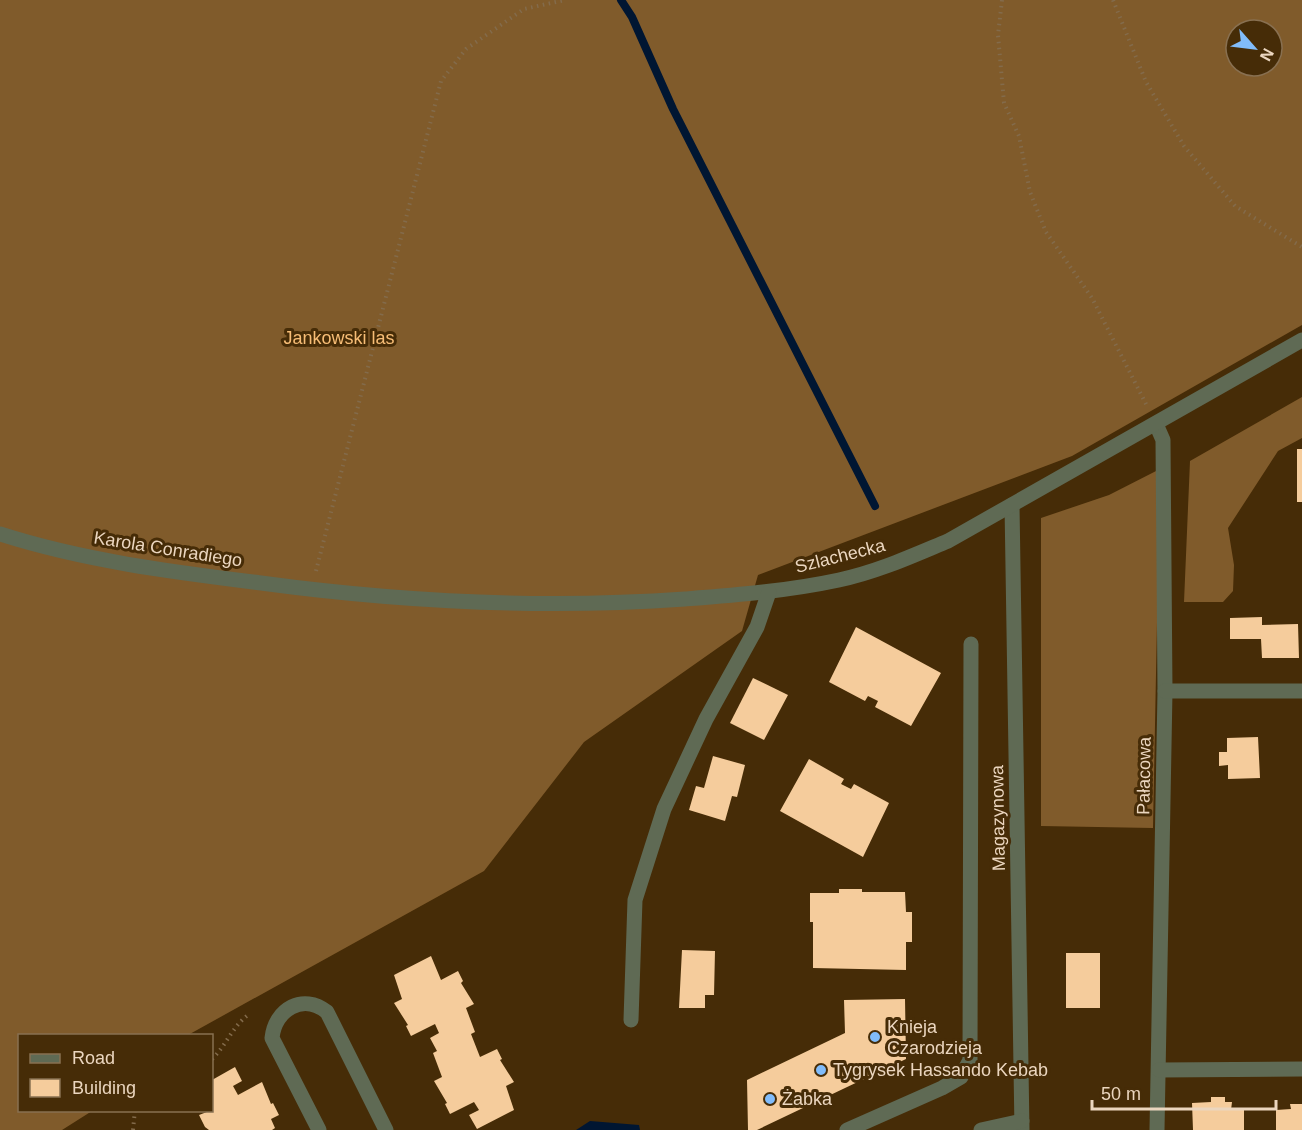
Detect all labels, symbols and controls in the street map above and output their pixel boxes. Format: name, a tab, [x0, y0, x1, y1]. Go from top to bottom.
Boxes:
north arrow	[1224, 18, 1284, 78]
text: N	[1257, 46, 1277, 64]
park label: Jankowski las	[283, 328, 395, 348]
street label: Karola Conradiego	[92, 527, 244, 571]
street label: Szlachecka	[793, 535, 888, 577]
street label: Pałacowa	[1133, 736, 1155, 815]
street label: Magazynowa	[987, 764, 1009, 871]
place label: Knieja Czarodzieja	[887, 1017, 983, 1058]
marker: Knieja Czarodzieja	[868, 1030, 882, 1044]
legend	[18, 1034, 213, 1112]
text: Road	[72, 1048, 115, 1068]
place label: Tygrysek Hassando Kebab	[833, 1060, 1048, 1080]
marker: Tygrysek Hassando Kebab	[814, 1063, 828, 1077]
scale bar	[1092, 1073, 1276, 1111]
text: Building	[72, 1078, 136, 1098]
text: 50 m	[1101, 1084, 1141, 1104]
place label: Żabka	[782, 1089, 833, 1109]
marker: Żabka	[763, 1092, 777, 1106]

